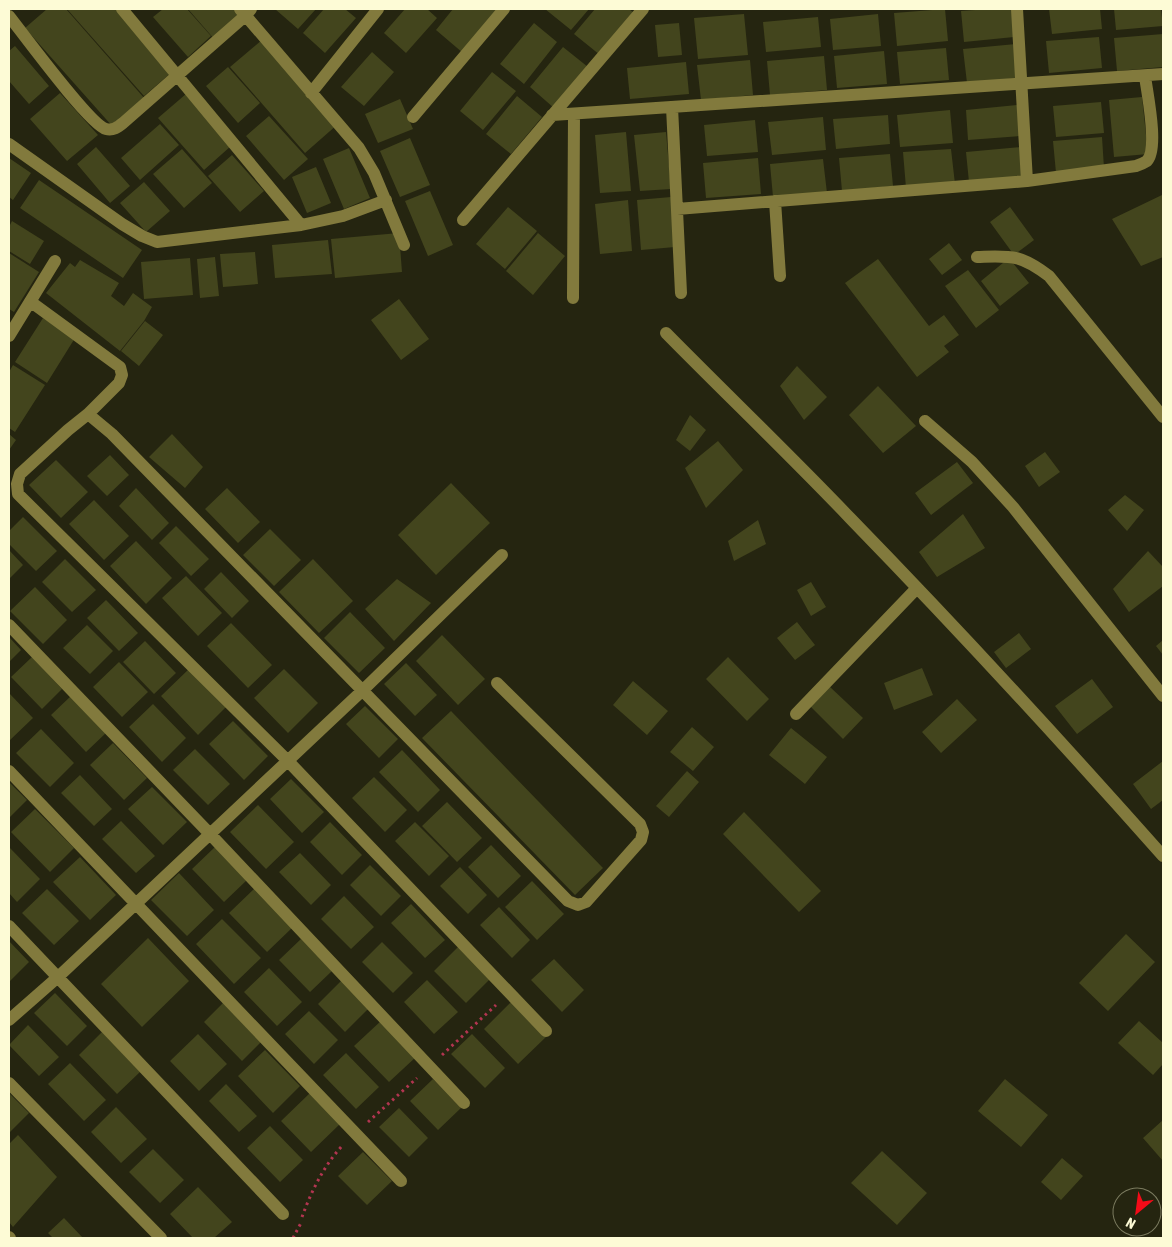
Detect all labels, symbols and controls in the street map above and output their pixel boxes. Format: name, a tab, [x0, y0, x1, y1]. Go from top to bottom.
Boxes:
north arrow	[1112, 1187, 1162, 1237]
text: N	[1123, 1214, 1138, 1232]

